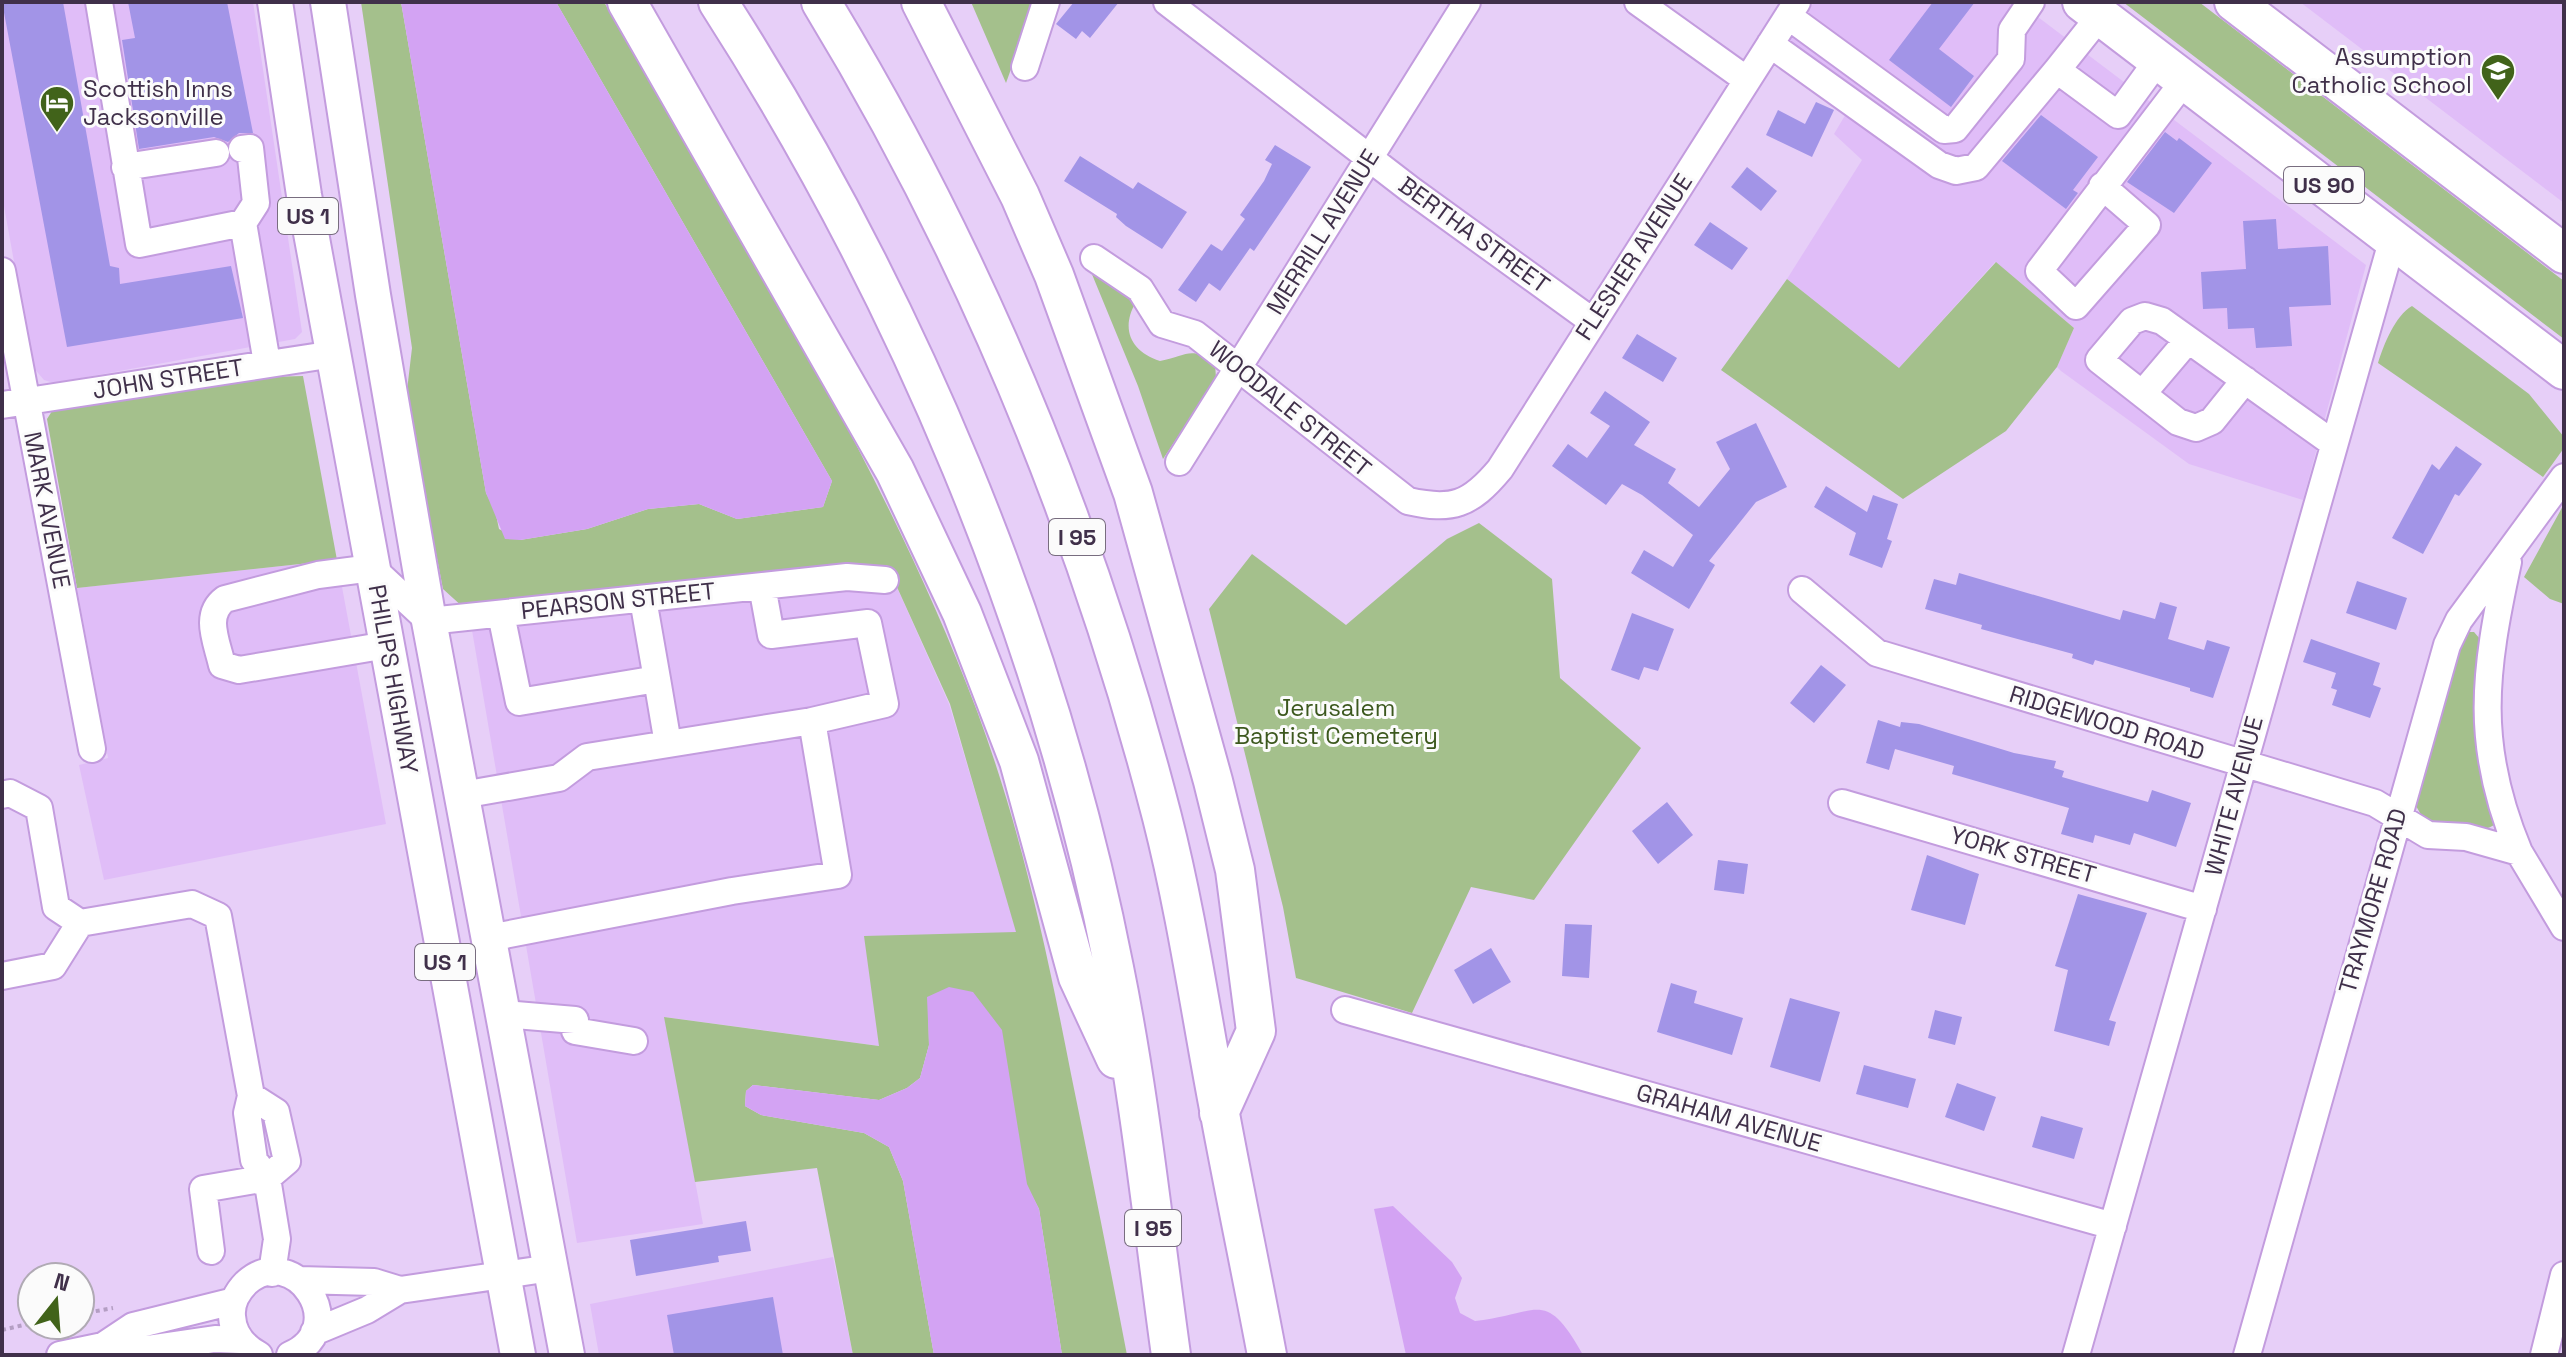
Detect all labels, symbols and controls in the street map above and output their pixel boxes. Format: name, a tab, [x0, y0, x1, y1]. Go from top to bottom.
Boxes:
place label: Assumption Catholic School	[2291, 41, 2472, 100]
school or university icon: Assumption Catholic School	[2479, 52, 2517, 102]
place label: Scottish Inns Jacksonville	[83, 73, 233, 132]
hotel icon: Scottish Inns Jacksonville	[38, 84, 76, 134]
street label: MERRILL AVENUE	[1259, 143, 1386, 320]
road number: US 90	[2284, 167, 2364, 203]
street label: FLESHER AVENUE	[1568, 168, 1699, 346]
street label: BERTHA STREET	[1393, 169, 1556, 300]
road number: US 1	[278, 198, 338, 234]
street label: WOODALE STREET	[1203, 334, 1378, 484]
street label: JOHN STREET	[90, 351, 246, 406]
street label: MARK AVENUE	[17, 429, 78, 591]
road number: I 95	[1049, 519, 1105, 555]
street label: PEARSON STREET	[519, 575, 717, 626]
street label: PHILIPS HIGHWAY	[362, 582, 425, 776]
street label: RIDGEWOOD ROAD	[2006, 678, 2209, 767]
park label: Jerusalem Baptist Cemetery	[1234, 692, 1438, 751]
street label: WHITE AVENUE	[2197, 713, 2270, 879]
street label: TRAYMORE ROAD	[2331, 805, 2414, 997]
street label: YORK STREET	[1947, 819, 2100, 890]
road number: US 1	[415, 944, 475, 980]
street label: GRAHAM AVENUE	[1633, 1076, 1825, 1159]
road number: I 95	[1125, 1210, 1181, 1246]
north arrow	[16, 1261, 96, 1341]
text: N	[51, 1266, 73, 1297]

